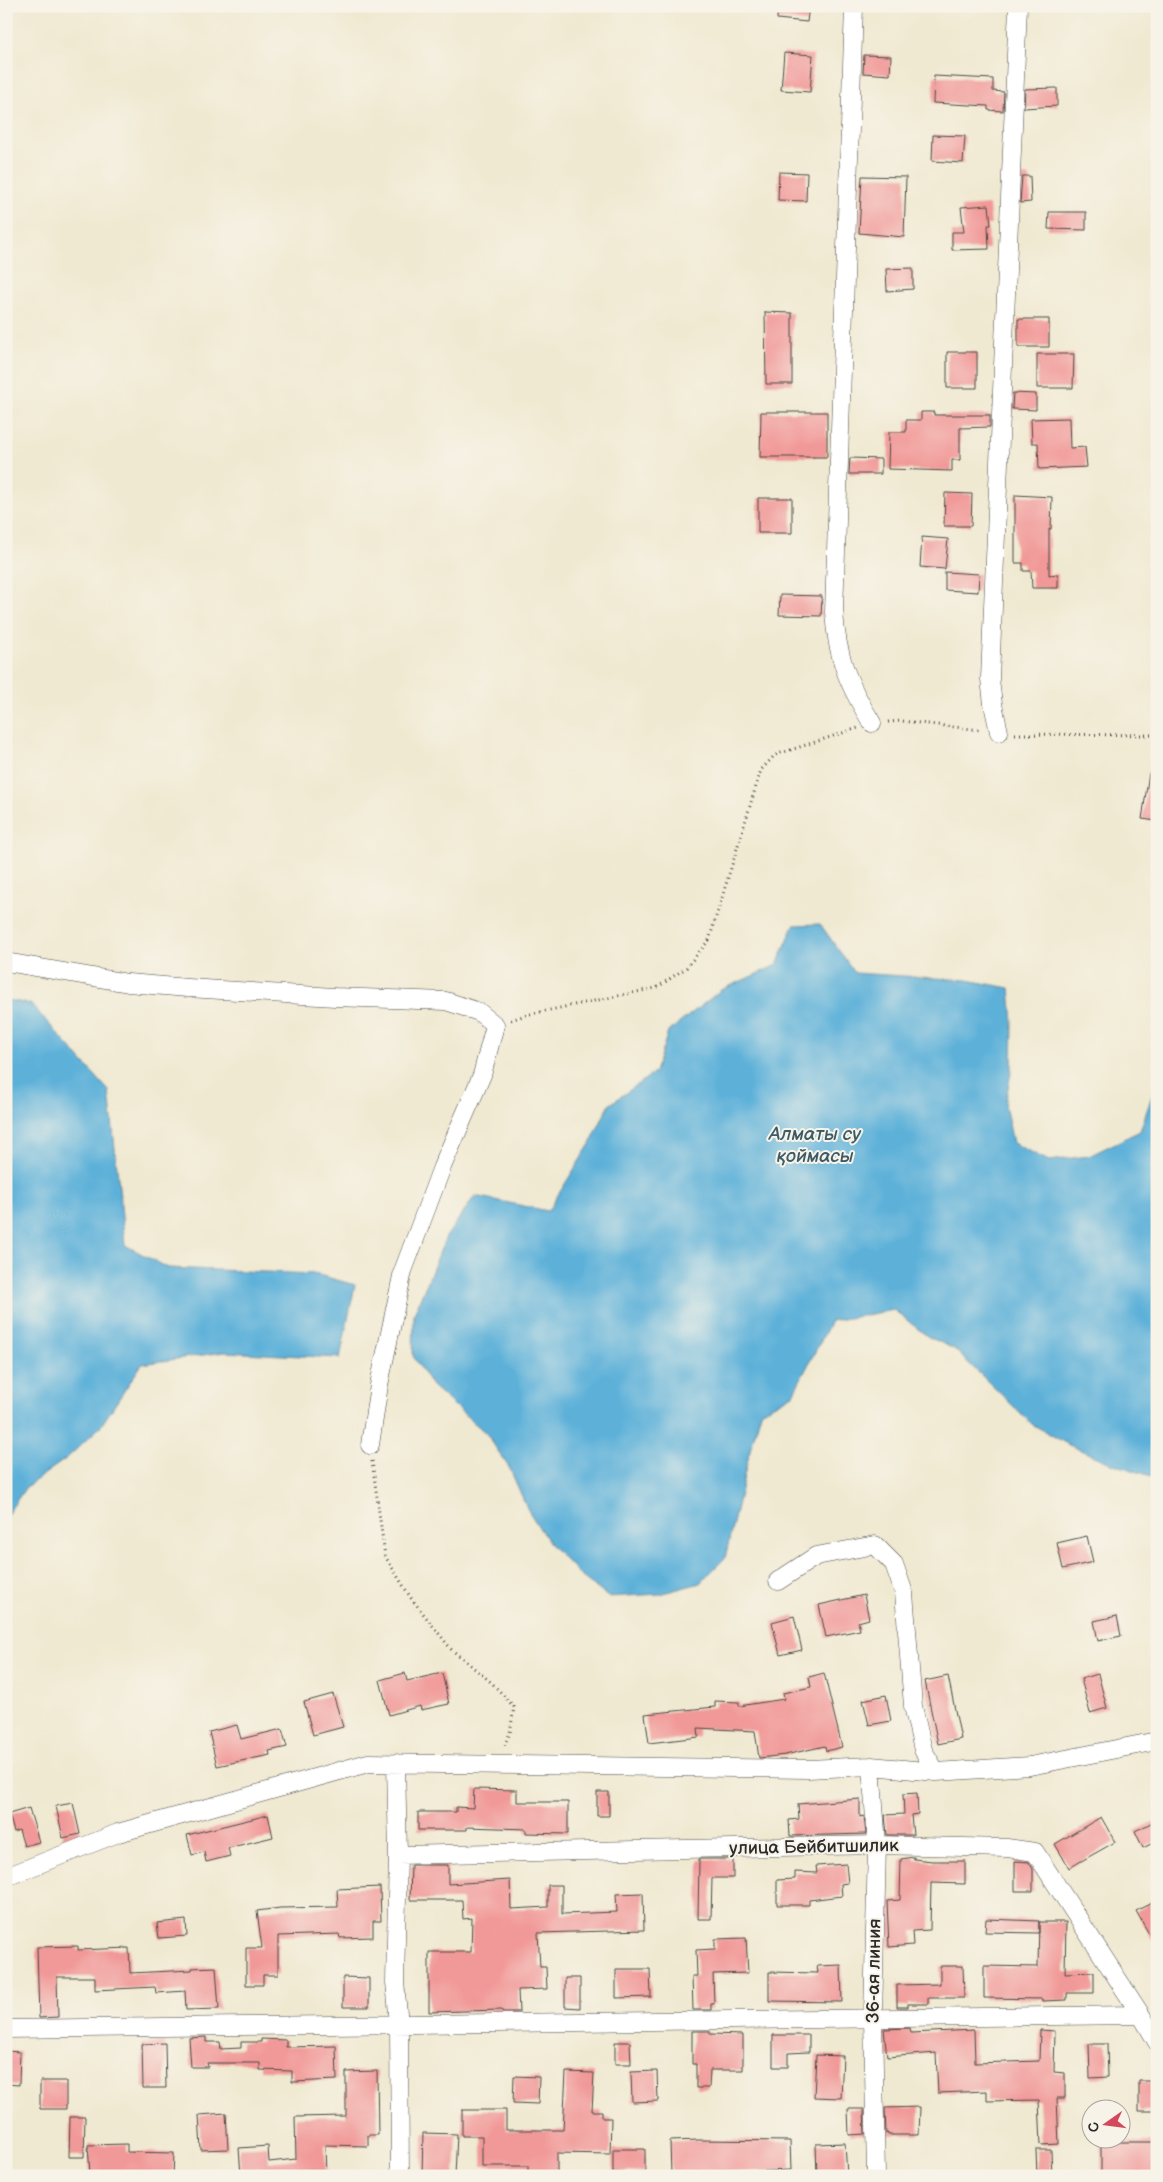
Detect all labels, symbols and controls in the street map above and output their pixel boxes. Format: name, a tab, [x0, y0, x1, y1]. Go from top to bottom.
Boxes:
water label: Алматы су қоймасы	[768, 1123, 862, 1168]
street label: улица Бейбитшилик	[729, 1835, 899, 1859]
street label: 36-ая линия	[863, 1919, 885, 2023]
north arrow	[1080, 2100, 1130, 2150]
text: С	[1084, 2120, 1103, 2134]

